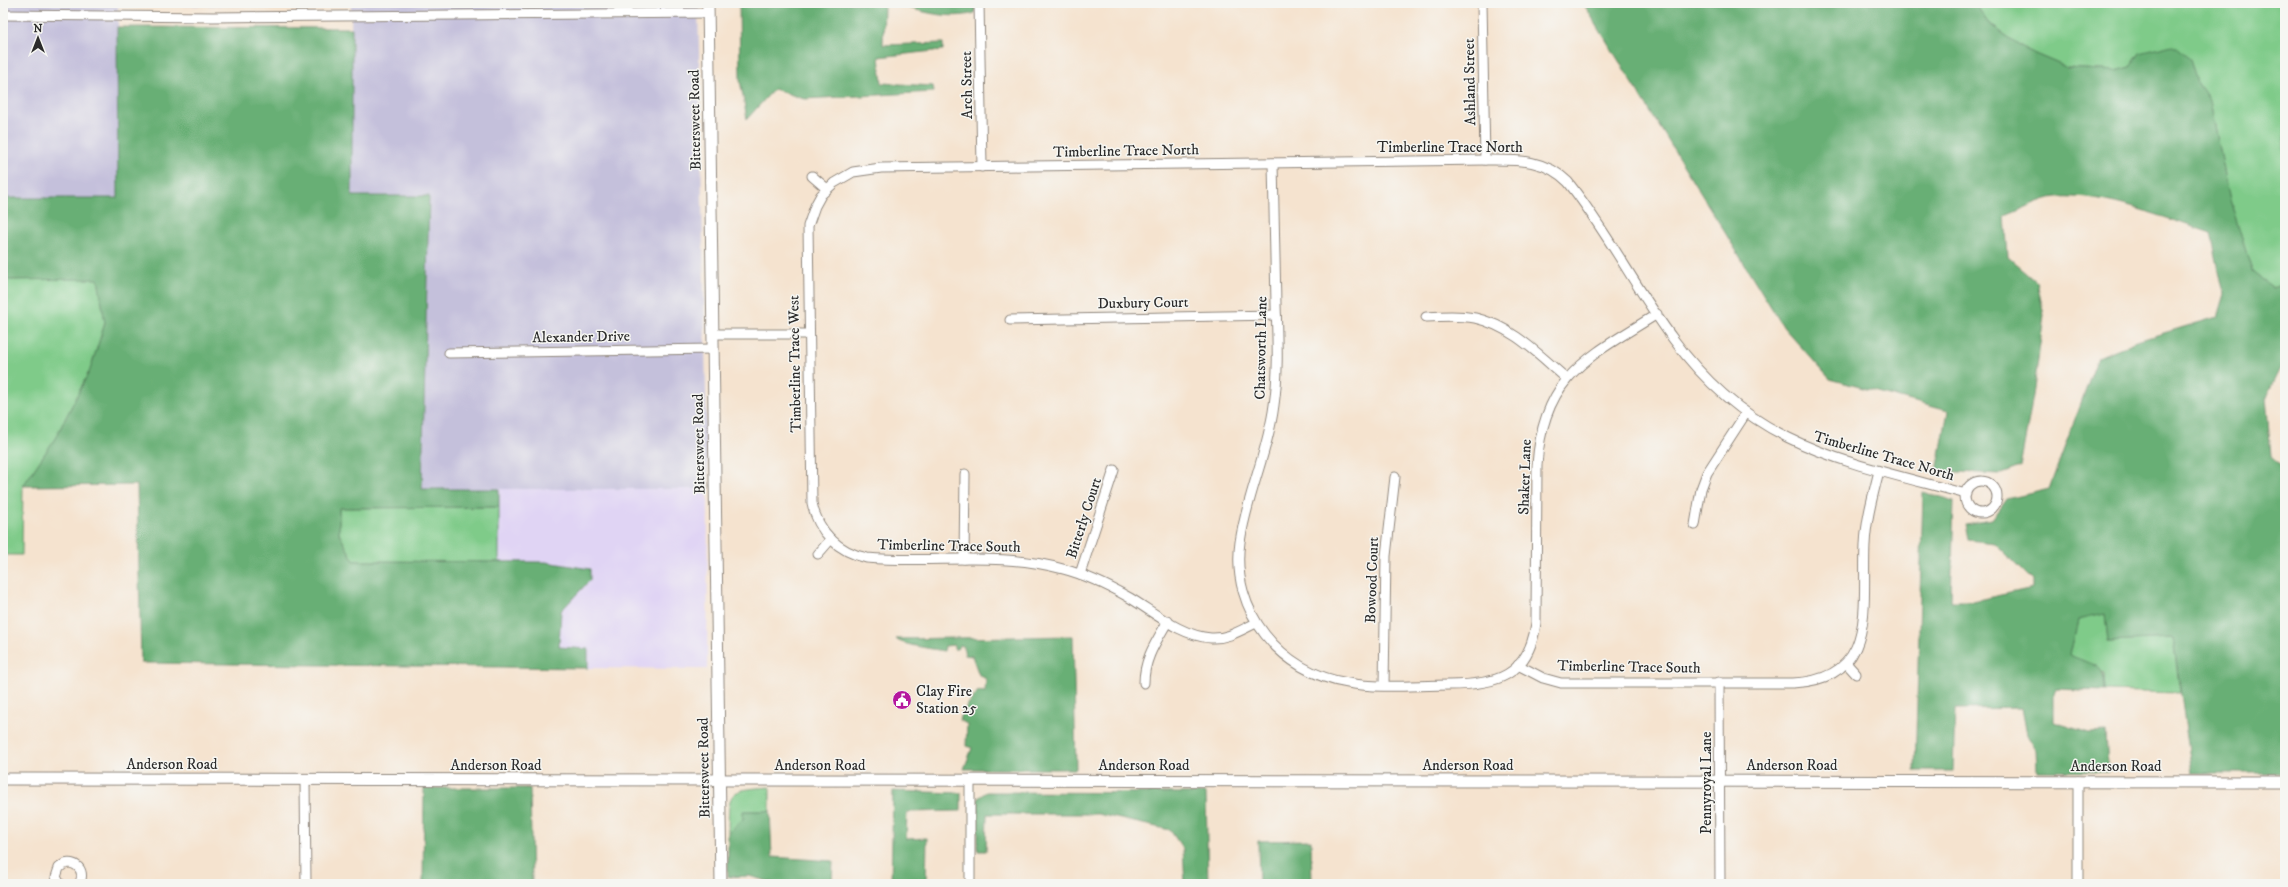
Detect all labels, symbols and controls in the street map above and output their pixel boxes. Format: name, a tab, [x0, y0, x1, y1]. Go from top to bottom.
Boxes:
north arrow	[18, 18, 58, 58]
text: N	[33, 22, 43, 36]
street label: Ashland Street	[1460, 38, 1480, 126]
street label: Arch Street	[957, 51, 977, 119]
street label: Bittersweet Road	[685, 69, 705, 171]
street label: Timberline Trace North	[1377, 138, 1523, 157]
street label: Timberline Trace North	[1053, 140, 1199, 162]
street label: Duxbury Court	[1097, 293, 1189, 313]
street label: Timberline Trace West	[784, 295, 806, 433]
street label: Chatsworth Lane	[1251, 296, 1271, 400]
street label: Alexander Drive	[532, 327, 630, 347]
street label: Bittersweet Road	[689, 393, 709, 495]
street label: Timberline Trace North	[1811, 427, 1957, 485]
street label: Shaker Lane	[1514, 439, 1536, 515]
street label: Bitterly Court	[1062, 475, 1106, 561]
street label: Timberline Trace South	[877, 535, 1021, 557]
street label: Bowood Court	[1361, 536, 1383, 624]
street label: Timberline Trace South	[1557, 656, 1701, 678]
place label: Clay Fire Station 25	[916, 682, 977, 718]
public building icon: Clay Fire Station 25	[891, 689, 913, 711]
street label: Bittersweet Road	[694, 717, 714, 819]
street label: Pennyroyal Lane	[1697, 732, 1716, 834]
street label: Anderson Road	[126, 755, 218, 774]
street label: Anderson Road	[450, 756, 542, 775]
street label: Anderson Road	[774, 756, 866, 775]
street label: Anderson Road	[1098, 756, 1190, 775]
street label: Anderson Road	[1422, 756, 1514, 775]
street label: Anderson Road	[1746, 756, 1838, 775]
street label: Anderson Road	[2070, 757, 2162, 776]

